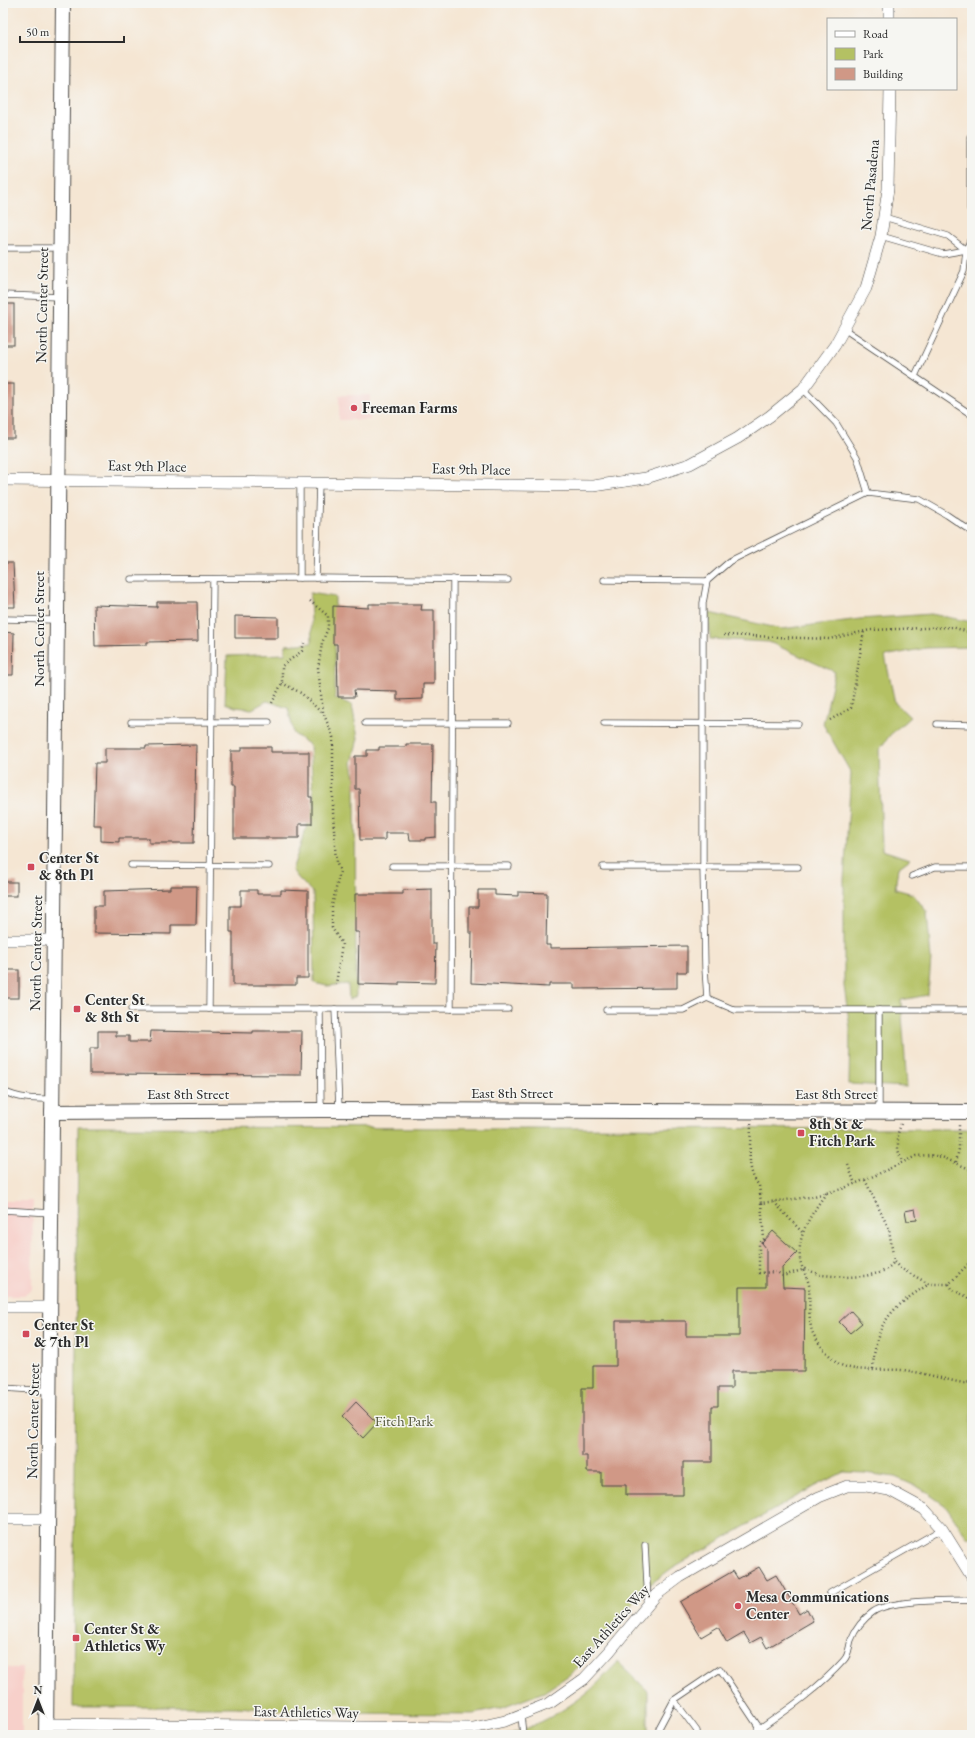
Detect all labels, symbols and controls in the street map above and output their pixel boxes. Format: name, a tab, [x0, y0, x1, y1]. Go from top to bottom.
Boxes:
scale bar	[20, 18, 124, 44]
legend	[827, 18, 957, 90]
text: 50 m	[26, 24, 50, 40]
text: Road	[863, 26, 889, 42]
text: Park	[863, 46, 884, 62]
text: Building	[863, 66, 904, 82]
street label: North Pasadena	[856, 139, 883, 231]
street label: North Center Street	[31, 247, 52, 363]
place label: Freeman Farms	[362, 398, 457, 417]
marker: Freeman Farms	[349, 403, 359, 413]
street label: East 9th Place	[107, 455, 187, 476]
street label: East 9th Place	[431, 458, 511, 479]
street label: North Center Street	[29, 571, 48, 687]
place label: Center St & 8th Pl	[39, 848, 99, 884]
marker: Center St & 8th Pl	[26, 862, 36, 872]
street label: North Center Street	[25, 895, 46, 1011]
place label: Center St & 8th St	[85, 990, 145, 1026]
marker: Center St & 8th St	[72, 1004, 82, 1014]
street label: East 8th Street	[471, 1083, 553, 1102]
street label: East 8th Street	[147, 1084, 229, 1103]
street label: East 8th Street	[795, 1084, 877, 1103]
place label: 8th St & Fitch Park	[809, 1114, 876, 1150]
marker: 8th St & Fitch Park	[796, 1128, 806, 1138]
place label: Center St & 7th Pl	[34, 1315, 94, 1351]
marker: Center St & 7th Pl	[21, 1329, 31, 1339]
street label: North Center Street	[22, 1363, 43, 1479]
park label: Fitch Park	[375, 1411, 434, 1430]
street label: East Athletics Way	[568, 1580, 653, 1671]
place label: Mesa Communications Center	[746, 1587, 889, 1623]
marker: Mesa Communications Center	[733, 1601, 743, 1611]
place label: Center St & Athletics Wy	[83, 1619, 166, 1655]
marker: Center St & Athletics Wy	[71, 1633, 81, 1643]
north arrow	[18, 1680, 58, 1720]
text: N	[34, 1683, 43, 1697]
street label: East Athletics Way	[253, 1701, 360, 1722]

